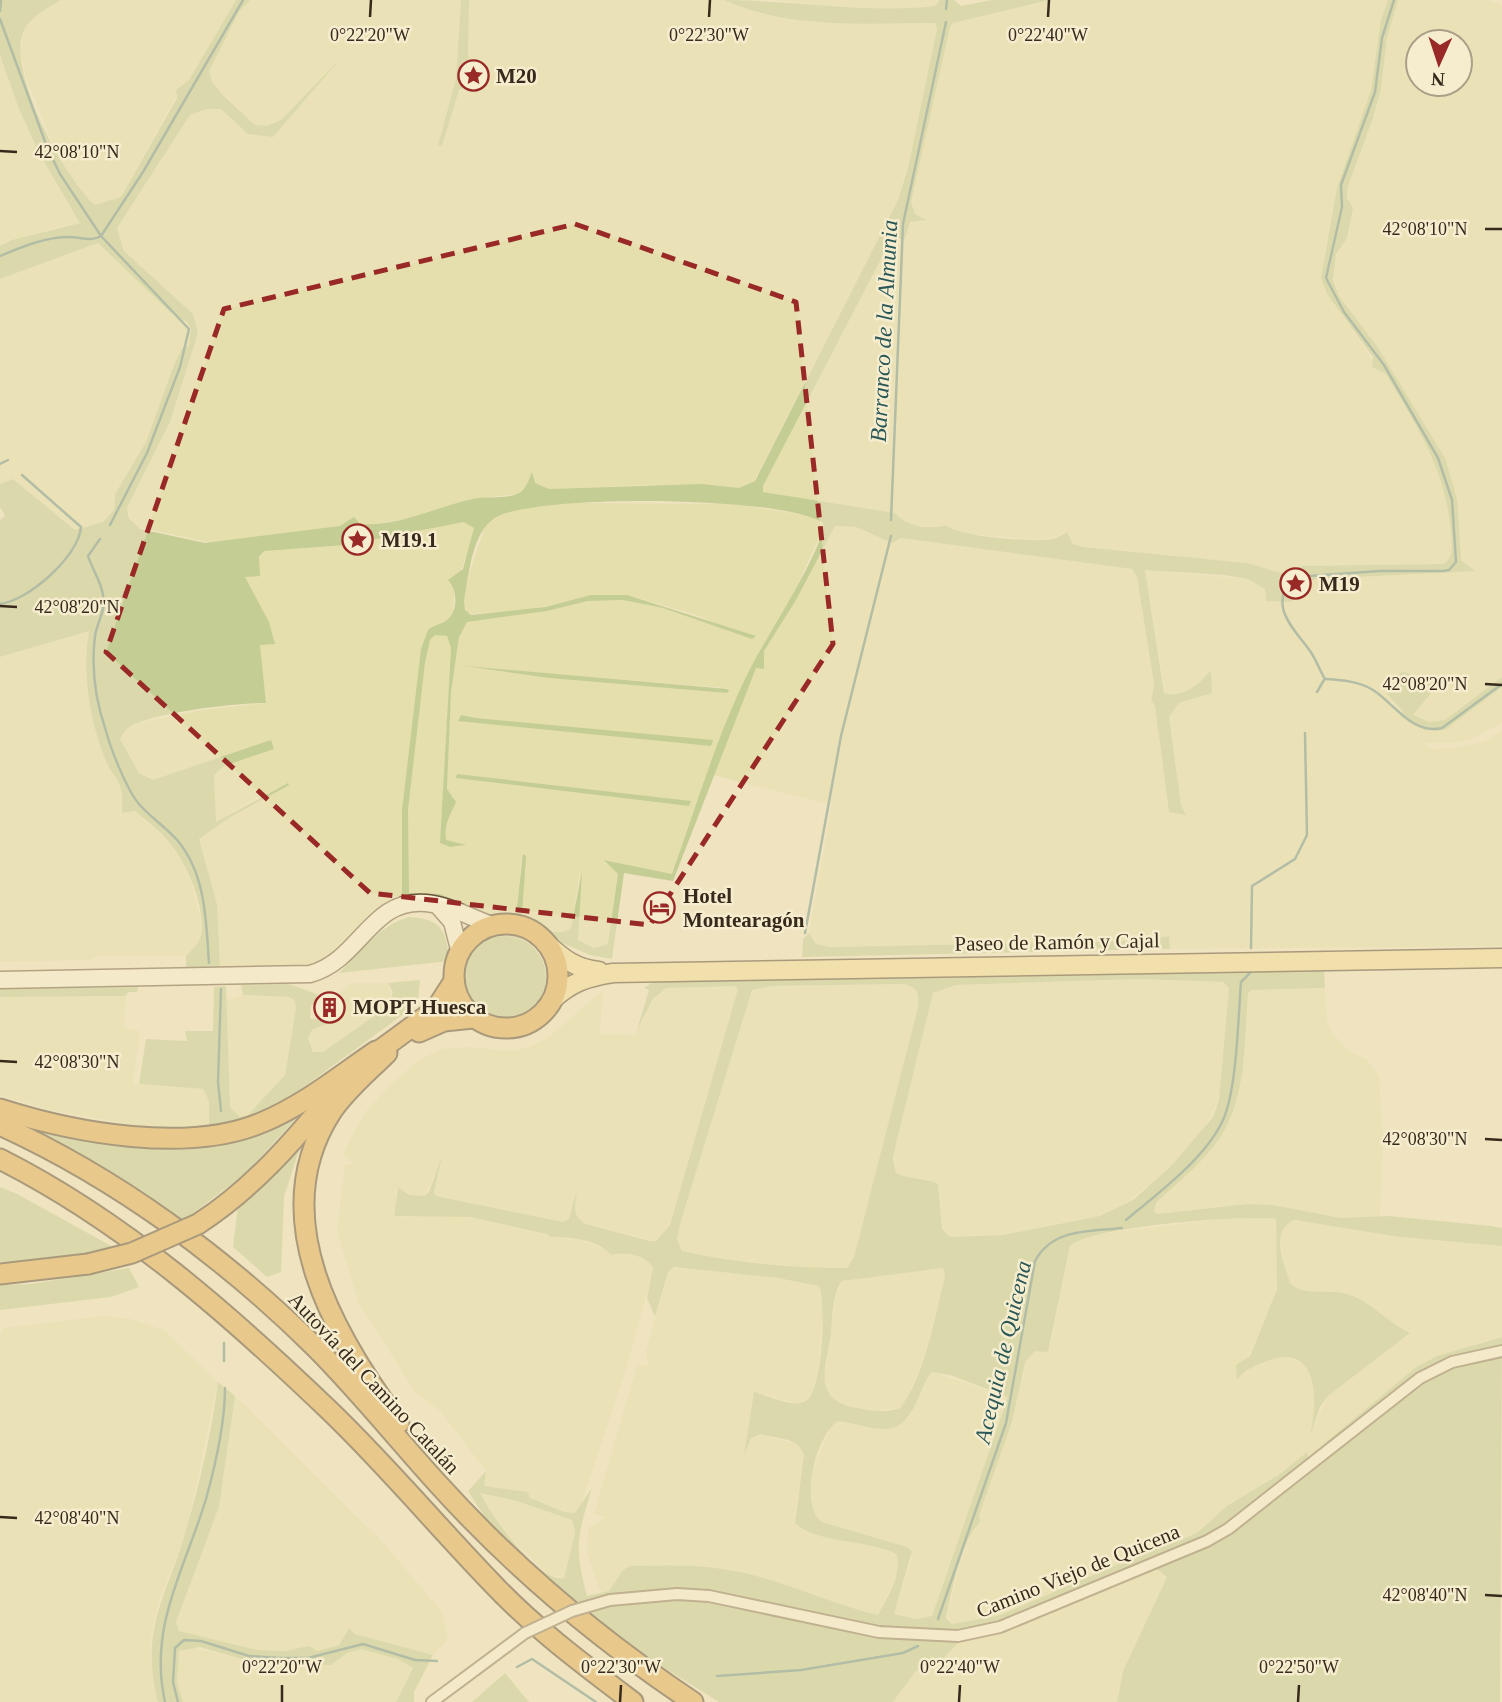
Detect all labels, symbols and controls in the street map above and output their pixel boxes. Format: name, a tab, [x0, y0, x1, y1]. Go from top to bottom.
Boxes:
text: 0°22'20"W	[330, 25, 410, 45]
text: 0°22'30"W	[669, 25, 749, 45]
text: 0°22'40"W	[1008, 25, 1088, 45]
north arrow	[1404, 28, 1474, 98]
place icon: M20	[456, 59, 490, 93]
place label: M20	[496, 64, 537, 88]
text: N	[1430, 69, 1446, 90]
text: 42°08'10"N	[35, 142, 119, 162]
water label: Barranco de la Almunia	[866, 219, 902, 443]
text: 42°08'10"N	[1383, 219, 1467, 239]
place icon: M19.1	[341, 523, 375, 557]
place label: M19.1	[381, 528, 438, 552]
place icon: M19	[1279, 567, 1313, 601]
place label: M19	[1319, 572, 1360, 596]
text: 42°08'20"N	[35, 597, 119, 617]
text: 42°08'20"N	[1383, 674, 1467, 694]
place label: Hotel Montearagón	[683, 884, 805, 932]
hotel icon: Hotel Montearagón	[643, 891, 677, 925]
street label: Paseo de Ramón y Cajal	[954, 928, 1160, 956]
building icon: MOPT Huesca	[313, 990, 347, 1024]
place label: MOPT Huesca	[353, 995, 487, 1019]
text: 42°08'30"N	[35, 1052, 119, 1072]
text: 42°08'30"N	[1383, 1129, 1467, 1149]
water label: Acequia de Quicena	[969, 1258, 1036, 1448]
street label: Autovía del Camino Catalán	[283, 1287, 465, 1479]
text: 42°08'40"N	[35, 1508, 119, 1528]
street label: Camino Viejo de Quicena	[973, 1519, 1184, 1623]
text: 42°08'40"N	[1383, 1585, 1467, 1605]
text: 0°22'20"W	[242, 1657, 322, 1677]
text: 0°22'30"W	[581, 1657, 661, 1677]
text: 0°22'40"W	[920, 1657, 1000, 1677]
text: 0°22'50"W	[1259, 1657, 1339, 1677]

